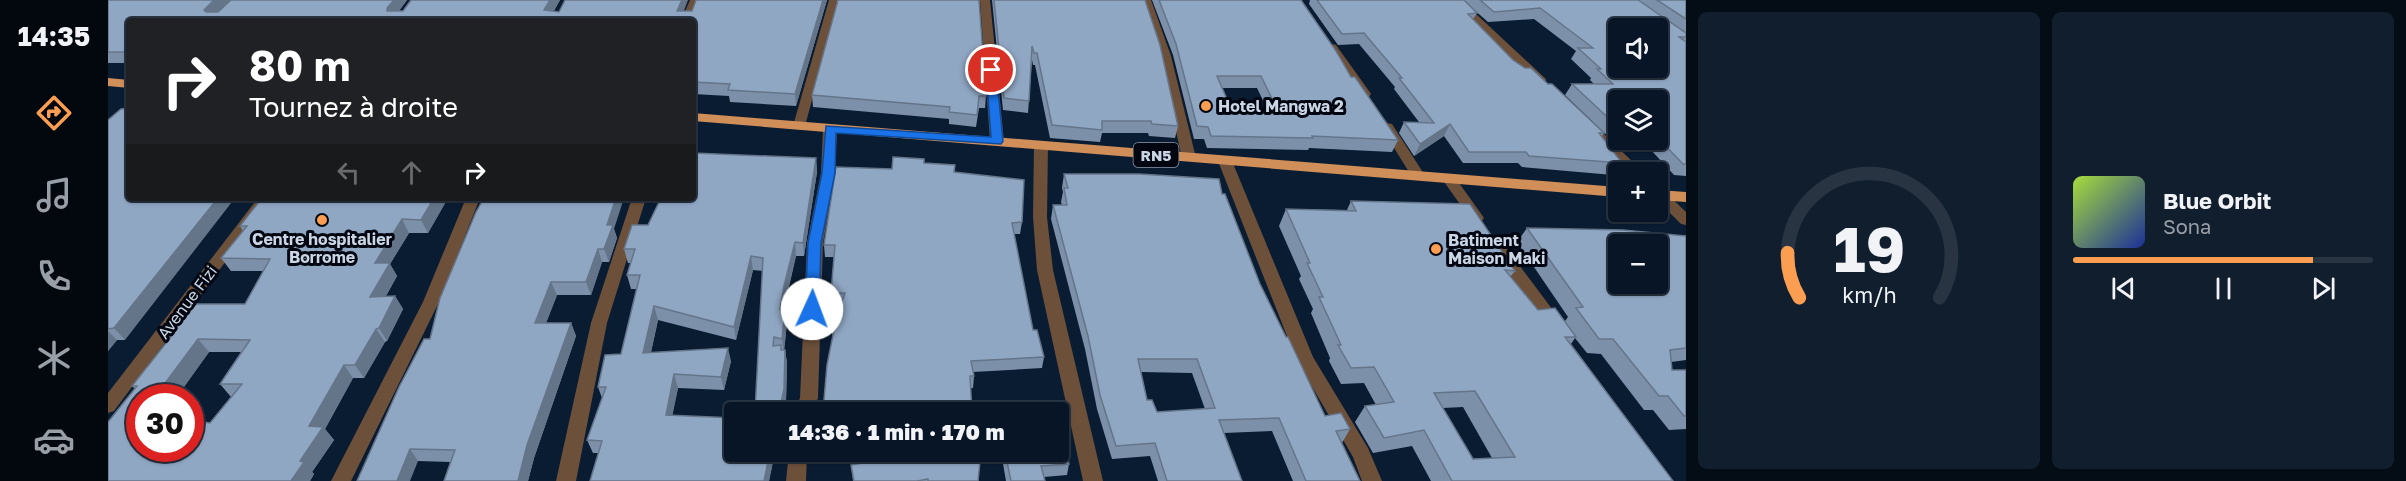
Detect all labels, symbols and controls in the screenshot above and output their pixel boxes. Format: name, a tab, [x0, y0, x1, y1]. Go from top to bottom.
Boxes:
map controls	[1608, 18, 1668, 294]
button: sound	[1608, 18, 1668, 78]
text: 14:35	[18, 20, 90, 52]
text: 80 m	[249, 40, 350, 90]
icon: right	[150, 42, 228, 120]
pin	[965, 44, 1016, 95]
icon: arrive	[974, 53, 1007, 86]
button: layers	[1608, 90, 1668, 150]
text: Tournez à droite	[249, 91, 458, 123]
icon: directions	[33, 92, 75, 134]
place label: Hotel Mangwa 2	[1218, 96, 1344, 116]
marker: Hotel Mangwa 2	[1199, 99, 1213, 113]
road number: RN5	[1134, 143, 1178, 167]
icon: left	[332, 156, 365, 189]
icon: ahead	[395, 156, 428, 189]
icon: right	[458, 156, 491, 189]
button: +	[1608, 162, 1668, 222]
icon: music	[33, 174, 75, 216]
text: Blue Orbit	[2163, 187, 2271, 214]
text: 19	[1833, 211, 1905, 286]
marker: Centre hospitalier Borrome	[315, 213, 329, 227]
text: Sona	[2163, 214, 2211, 238]
place label: Centre hospitalier Borrome	[252, 229, 392, 267]
place label: Batiment Maison Maki	[1448, 230, 1545, 268]
button: −	[1608, 234, 1668, 294]
marker: Batiment Maison Maki	[1429, 242, 1443, 256]
icon: phone	[33, 255, 75, 297]
street label: Avenue Fizi	[153, 261, 221, 343]
icon: previous	[2107, 272, 2140, 305]
icon: pause	[2207, 272, 2240, 305]
icon: next	[2307, 272, 2340, 305]
position arrow	[780, 277, 844, 341]
text: km/h	[1842, 282, 1896, 308]
icon: climate	[33, 337, 75, 379]
speed limit sign: 30	[126, 384, 204, 462]
text: 14:36 · 1 min · 170 m	[788, 418, 1005, 445]
icon: car	[33, 419, 75, 461]

